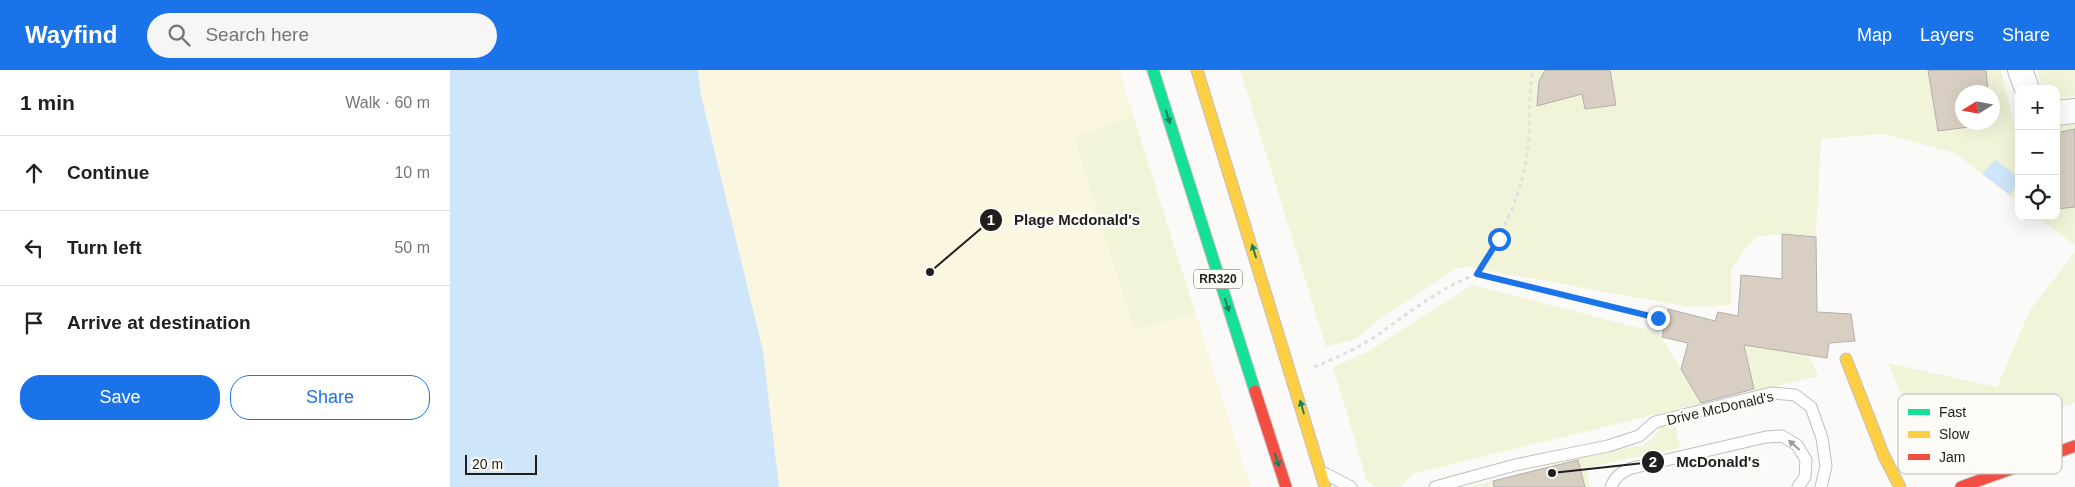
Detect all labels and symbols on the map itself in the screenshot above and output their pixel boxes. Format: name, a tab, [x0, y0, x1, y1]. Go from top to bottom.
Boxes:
north arrow	[1955, 85, 2000, 130]
one-way arrow	[1164, 109, 1172, 124]
callout: Plage Mcdonald's	[978, 205, 1150, 235]
text: 1	[987, 211, 995, 228]
text: Plage Mcdonald's	[1014, 211, 1140, 228]
route start	[1488, 228, 1511, 251]
one-way arrow	[1250, 244, 1257, 259]
road number: RR320	[1194, 270, 1242, 288]
one-way arrow	[1223, 298, 1231, 313]
route end	[1647, 307, 1670, 330]
street label: Drive McDonald's	[1665, 388, 1775, 428]
legend	[1898, 394, 2062, 474]
one-way arrow	[1297, 399, 1305, 414]
text: Fast	[1939, 404, 1966, 420]
text: Slow	[1939, 426, 1970, 442]
one-way arrow	[1788, 439, 1801, 450]
callout: McDonald's	[1641, 447, 1770, 477]
text: Jam	[1939, 449, 1965, 465]
scale bar	[465, 452, 538, 475]
one-way arrow	[1274, 452, 1281, 467]
text: 2	[1649, 453, 1657, 470]
text: McDonald's	[1676, 453, 1760, 470]

